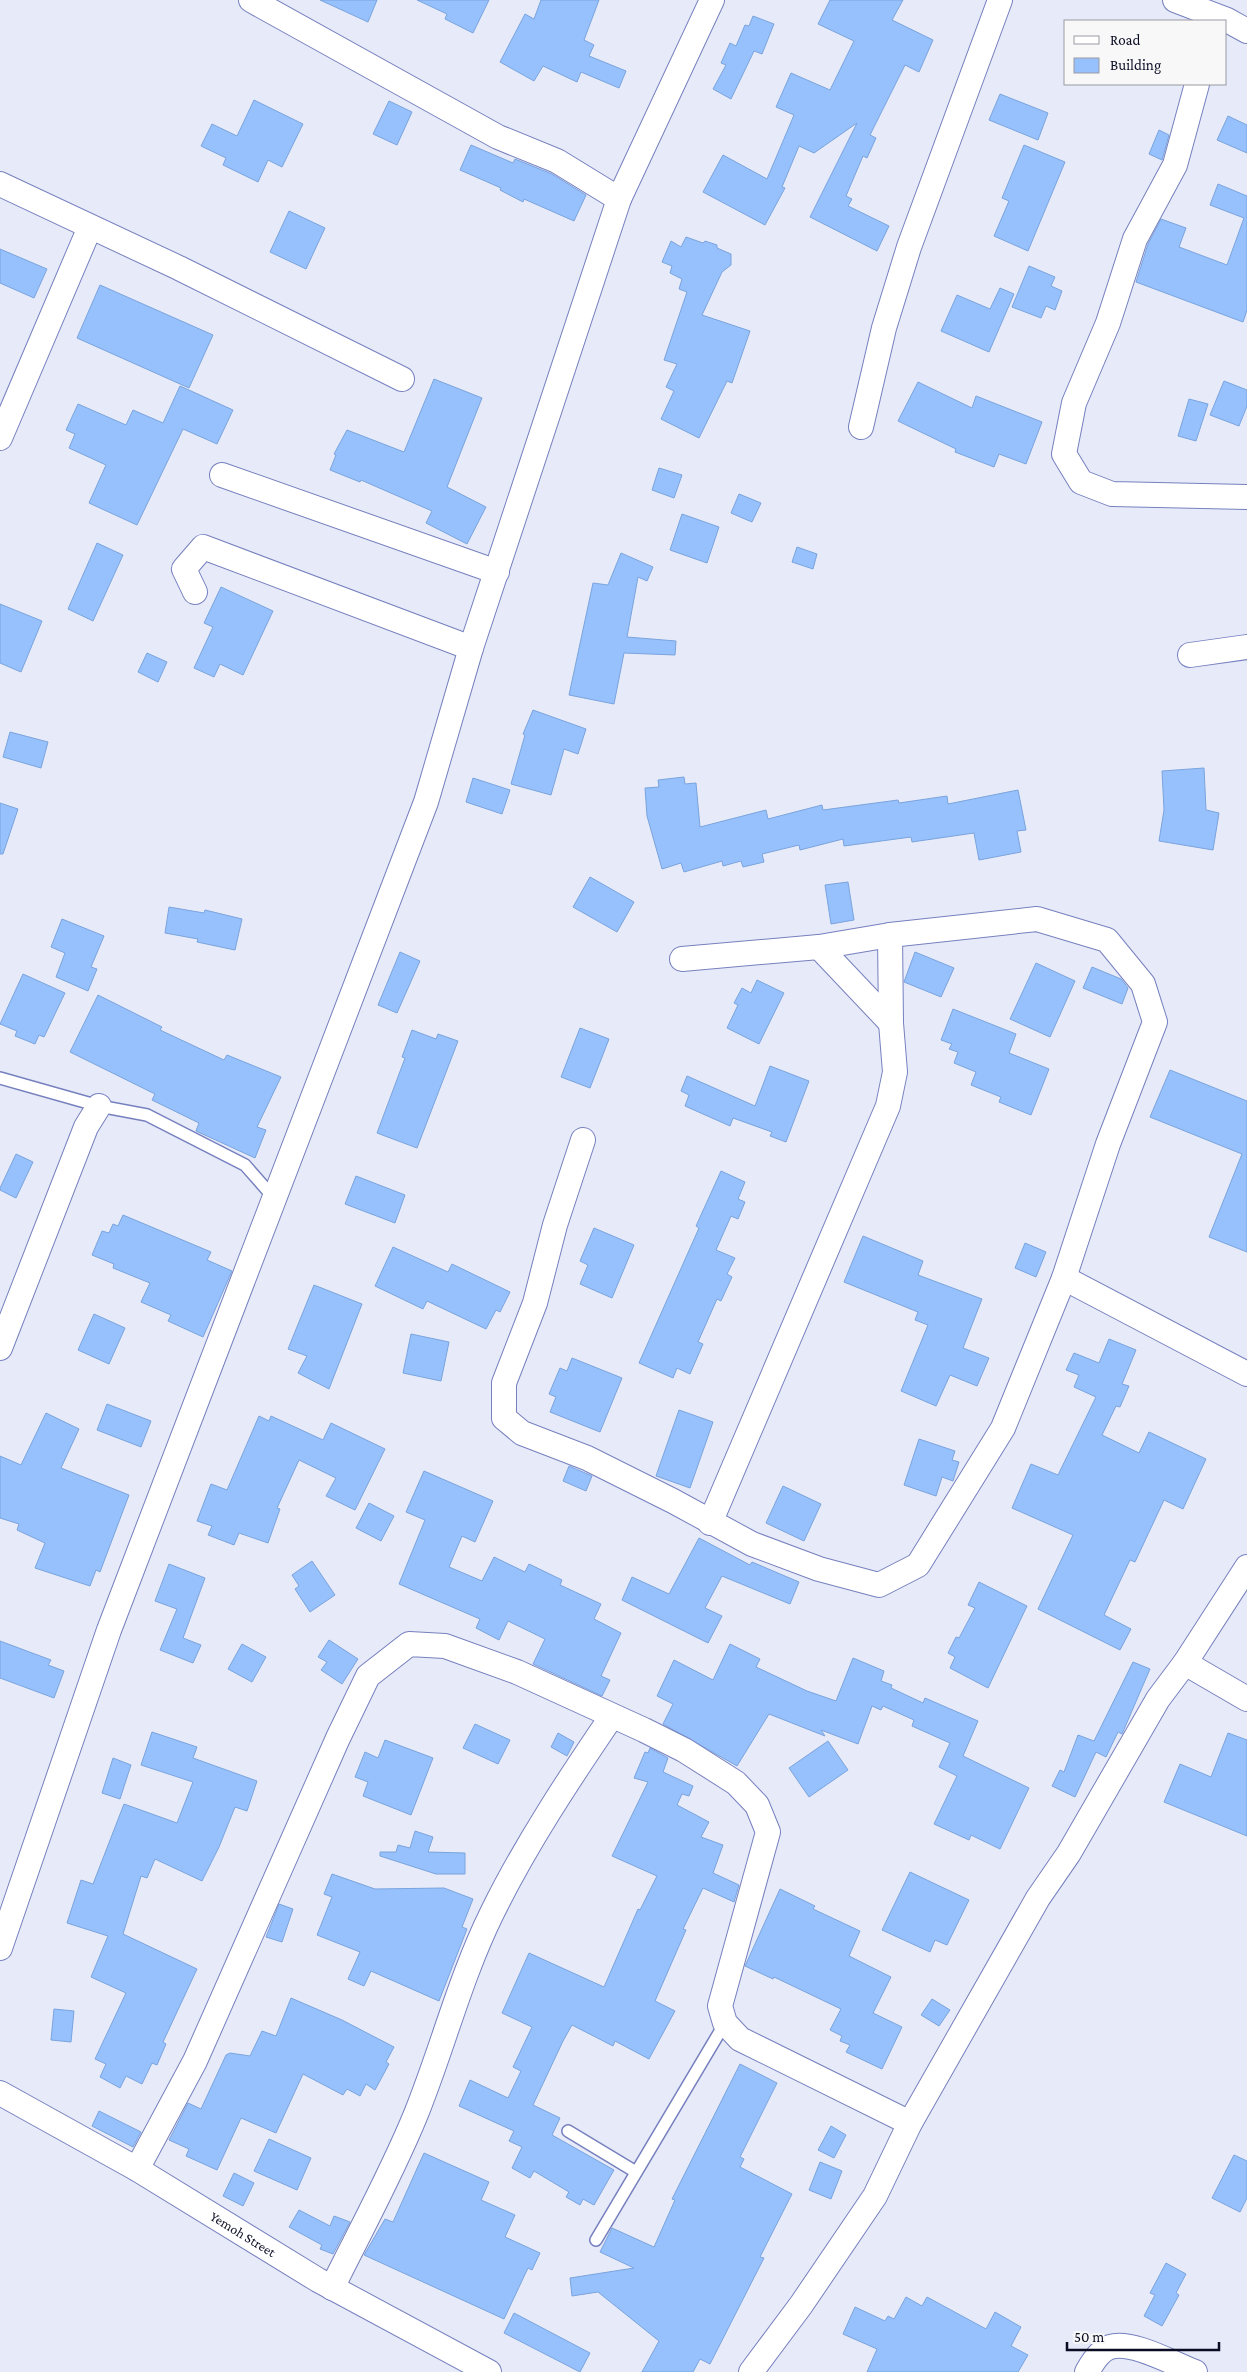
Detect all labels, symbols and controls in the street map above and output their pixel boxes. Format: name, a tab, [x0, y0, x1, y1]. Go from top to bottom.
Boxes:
legend	[1064, 20, 1227, 85]
text: Road	[1110, 32, 1141, 48]
text: Building	[1110, 57, 1161, 74]
street label: Yemoh Street	[207, 2208, 279, 2260]
scale bar	[1067, 2320, 1220, 2352]
text: 50 m	[1074, 2329, 1104, 2345]

